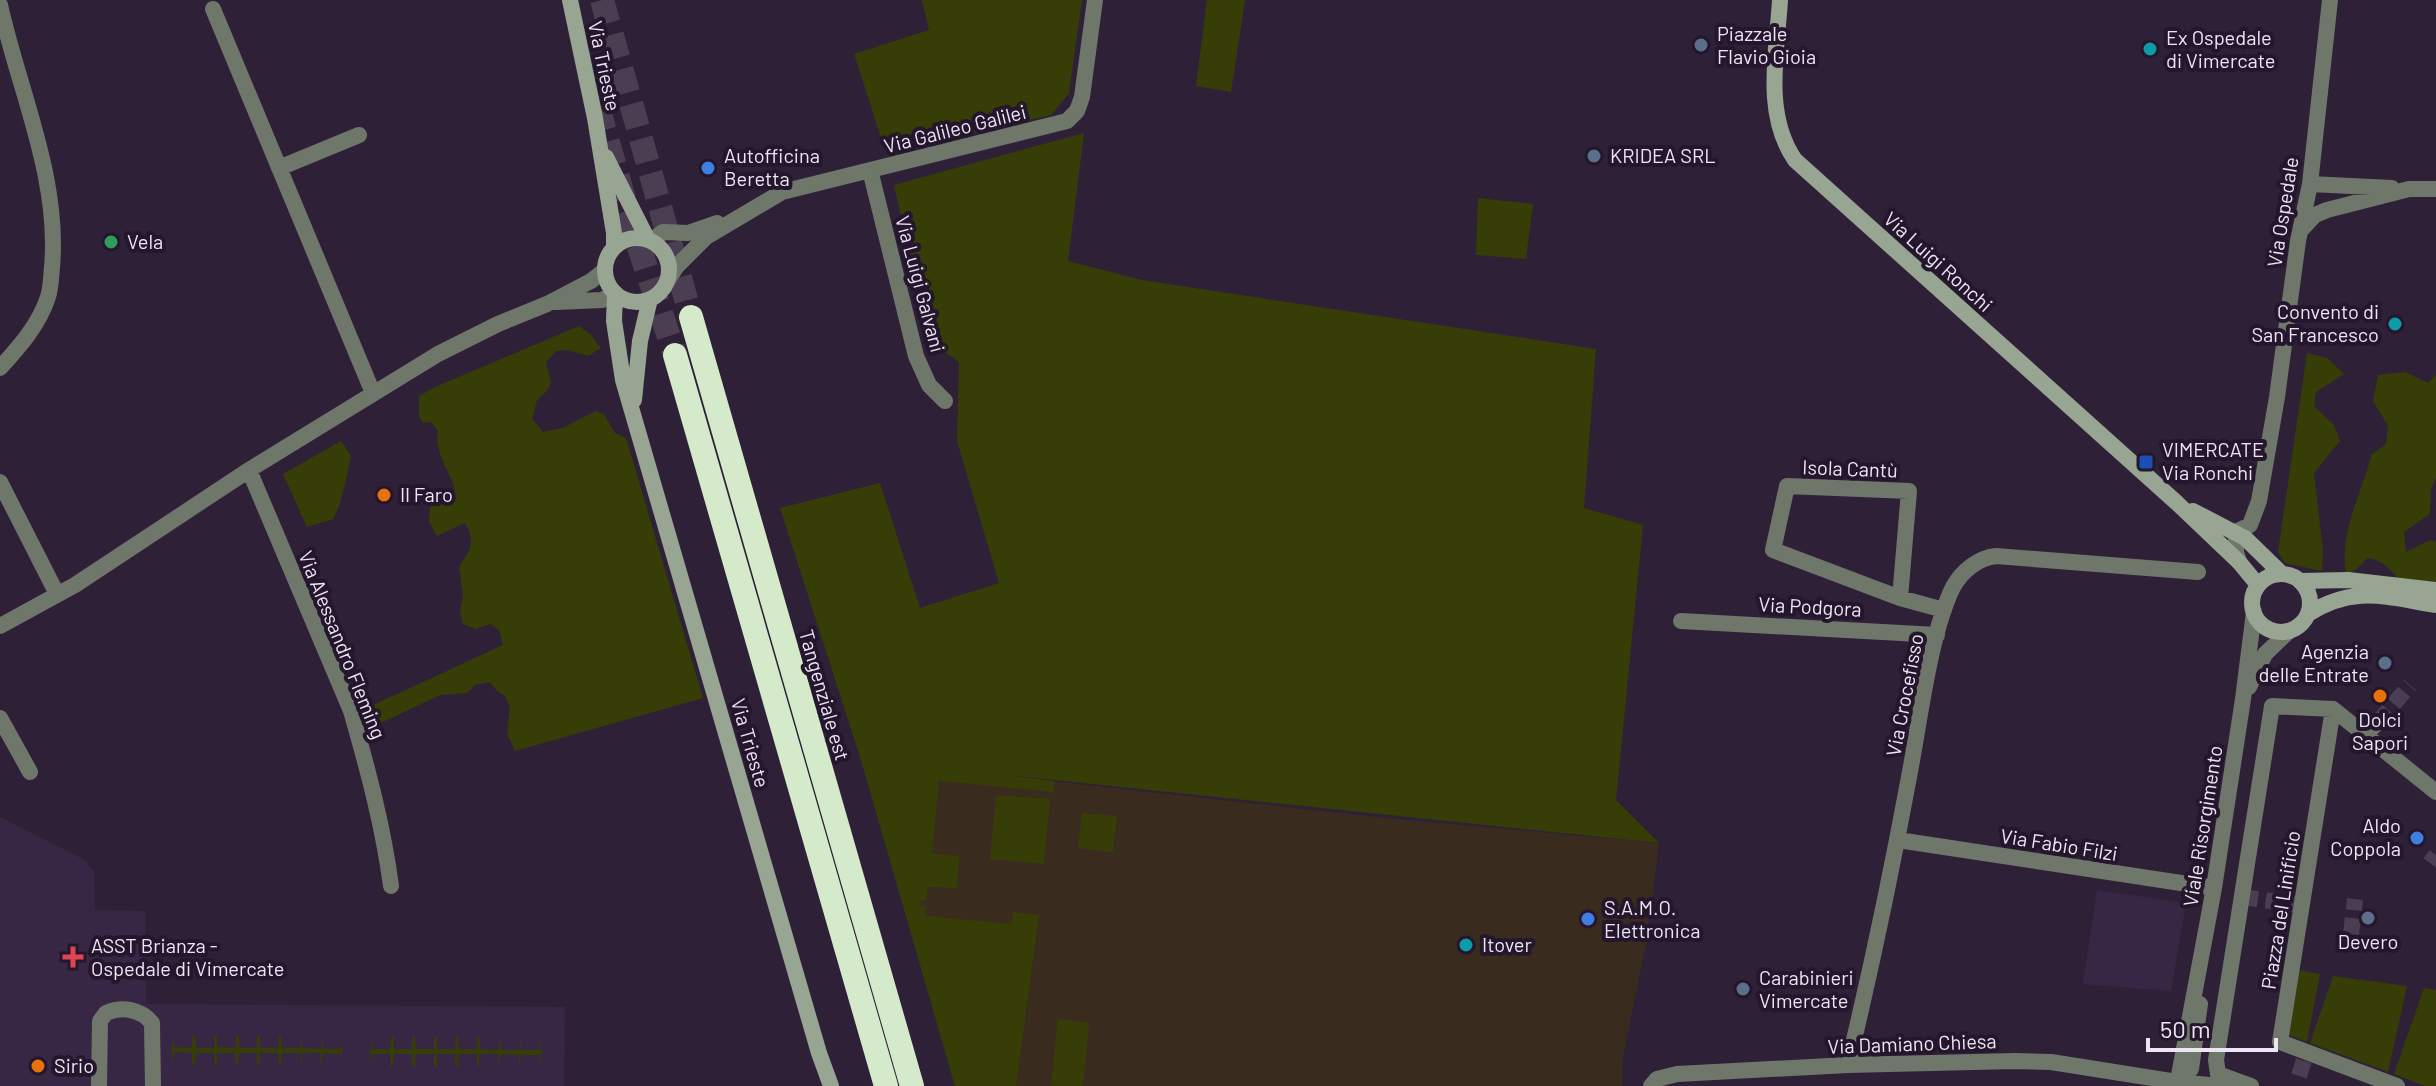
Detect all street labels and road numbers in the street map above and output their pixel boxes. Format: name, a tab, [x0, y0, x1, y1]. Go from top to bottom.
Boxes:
street label: Via Trieste	[584, 19, 626, 113]
street label: Via Galileo Galilei	[881, 99, 1028, 157]
street label: Via Ospedale	[2261, 155, 2303, 269]
street label: Via Luigi Ronchi	[1879, 206, 1998, 316]
street label: Via Luigi Galvani	[891, 213, 951, 355]
street label: Isola Cantù	[1802, 454, 1898, 482]
street label: Via Alessandro Fleming	[294, 547, 392, 742]
street label: Via Podgora	[1758, 591, 1862, 621]
street label: Tangenziale est	[795, 627, 855, 763]
street label: Via Crocefisso	[1880, 631, 1928, 758]
street label: Via Trieste	[727, 695, 775, 790]
street label: Viale Risorgimento	[2177, 744, 2227, 908]
street label: Via Fabio Filzi	[1999, 823, 2119, 865]
street label: Piazza del Linificio	[2256, 829, 2304, 991]
street label: Via Damiano Chiesa	[1827, 1028, 1997, 1058]

